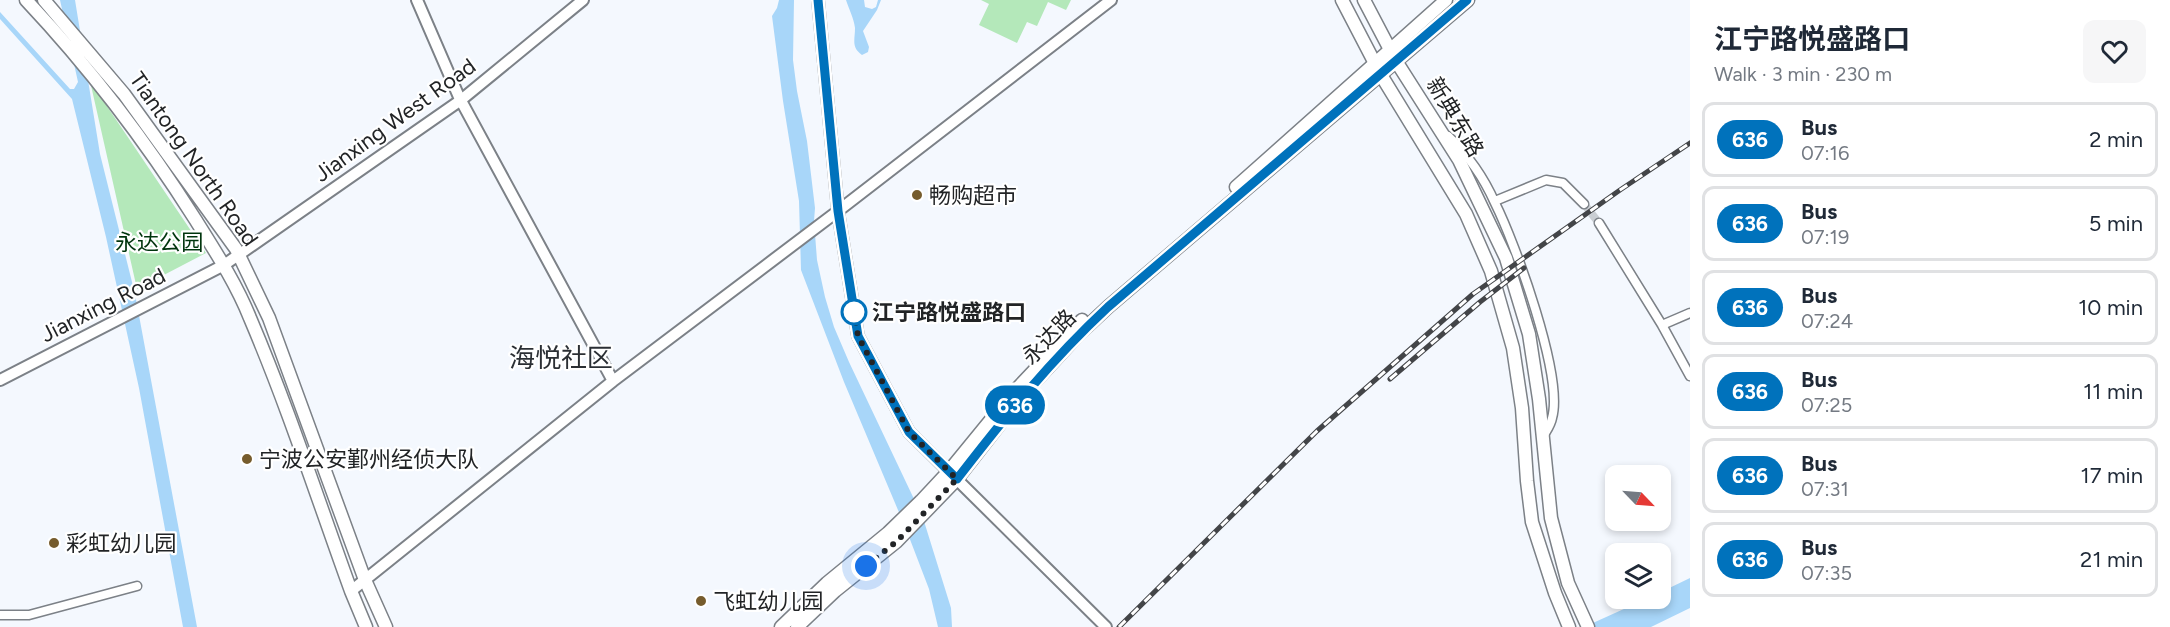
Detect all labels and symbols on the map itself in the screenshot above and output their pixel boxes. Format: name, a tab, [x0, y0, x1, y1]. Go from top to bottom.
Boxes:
street label: Jianxing West Road	[309, 52, 481, 188]
street label: Tiantong North Road	[124, 67, 264, 251]
street label: 新典东路	[1421, 72, 1489, 162]
place label: 畅购超市	[929, 182, 1017, 209]
marker: 畅购超市	[910, 188, 924, 202]
park label: 永达公园	[115, 229, 203, 256]
street label: Jianxing Road	[36, 262, 170, 348]
marker: 江宁路悦盛路口	[841, 299, 867, 325]
place label: 江宁路悦盛路口	[872, 299, 1026, 326]
street label: 永达路	[1016, 304, 1082, 370]
district label: 海悦社区	[509, 342, 613, 374]
line badge: 636	[980, 386, 1050, 424]
place label: 宁波公安鄞州经侦大队	[259, 446, 479, 473]
marker: 宁波公安鄞州经侦大队	[240, 452, 254, 466]
north arrow	[1605, 465, 1671, 531]
place label: 彩虹幼儿园	[66, 530, 176, 557]
marker: 彩虹幼儿园	[47, 536, 61, 550]
your location	[851, 551, 881, 581]
place label: 飞虹幼儿园	[713, 588, 823, 615]
marker: 飞虹幼儿园	[694, 594, 708, 608]

